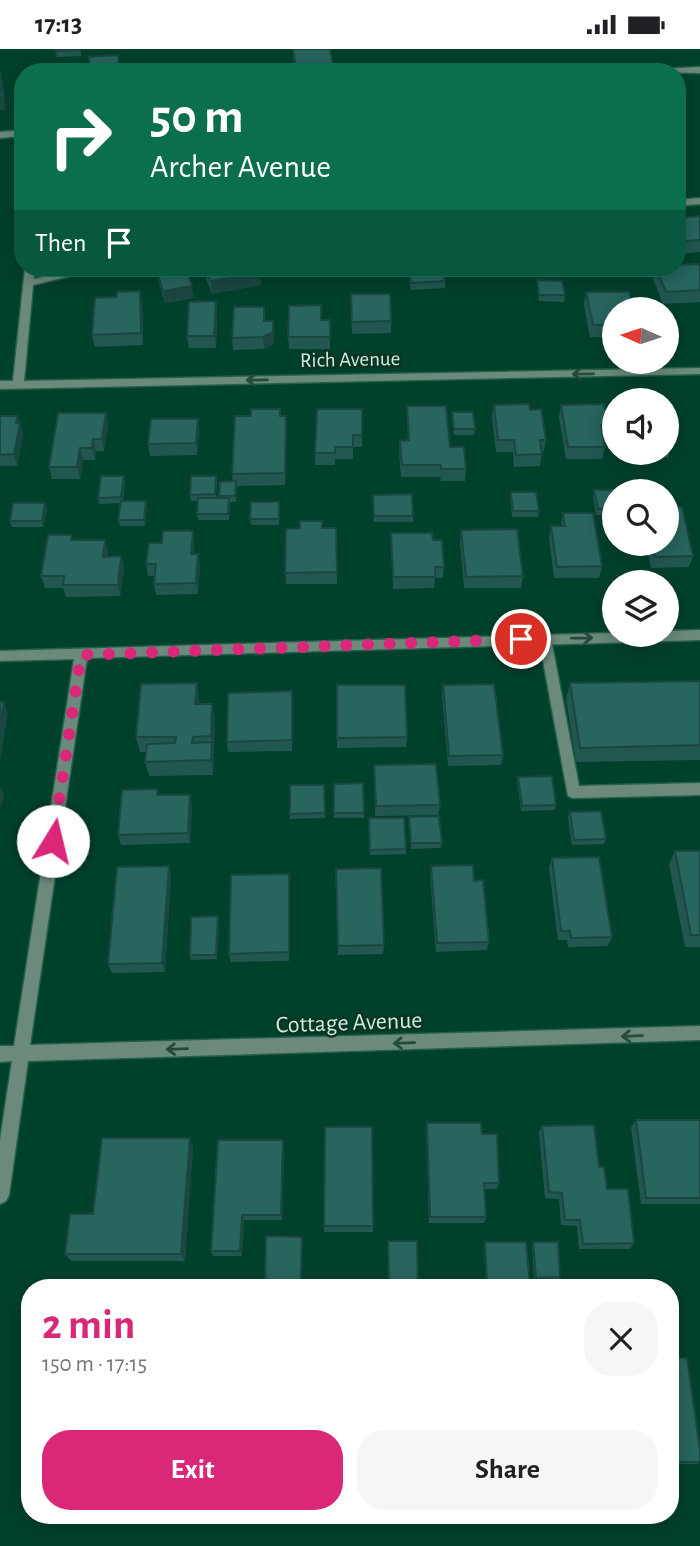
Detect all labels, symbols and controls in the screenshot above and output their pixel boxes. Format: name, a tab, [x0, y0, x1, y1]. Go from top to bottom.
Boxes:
text: 17:13	[35, 11, 82, 37]
icon: right	[35, 91, 126, 182]
text: 50 m	[150, 93, 244, 142]
text: Archer Avenue	[150, 151, 331, 183]
icon: arrive	[100, 224, 138, 262]
text: Then	[35, 230, 86, 256]
north arrow	[602, 297, 679, 375]
map controls	[602, 297, 679, 647]
street label: Rich Avenue	[300, 348, 400, 371]
one-way arrow	[572, 367, 595, 381]
one-way arrow	[246, 373, 269, 387]
button: sound	[602, 388, 679, 465]
button: search	[602, 479, 679, 556]
button: layers	[602, 570, 679, 647]
pin	[491, 609, 551, 669]
icon: arrive	[502, 620, 540, 658]
one-way arrow	[571, 631, 594, 645]
position arrow	[16, 804, 90, 878]
street label: Cottage Avenue	[275, 1008, 423, 1038]
one-way arrow	[621, 1029, 644, 1042]
one-way arrow	[393, 1036, 416, 1050]
one-way arrow	[166, 1042, 189, 1056]
button: close	[584, 1302, 658, 1376]
text: 2 min	[42, 1304, 135, 1346]
text: 150 m · 17:15	[42, 1353, 147, 1376]
button: Exit	[42, 1430, 343, 1510]
button: Share	[357, 1430, 658, 1510]

